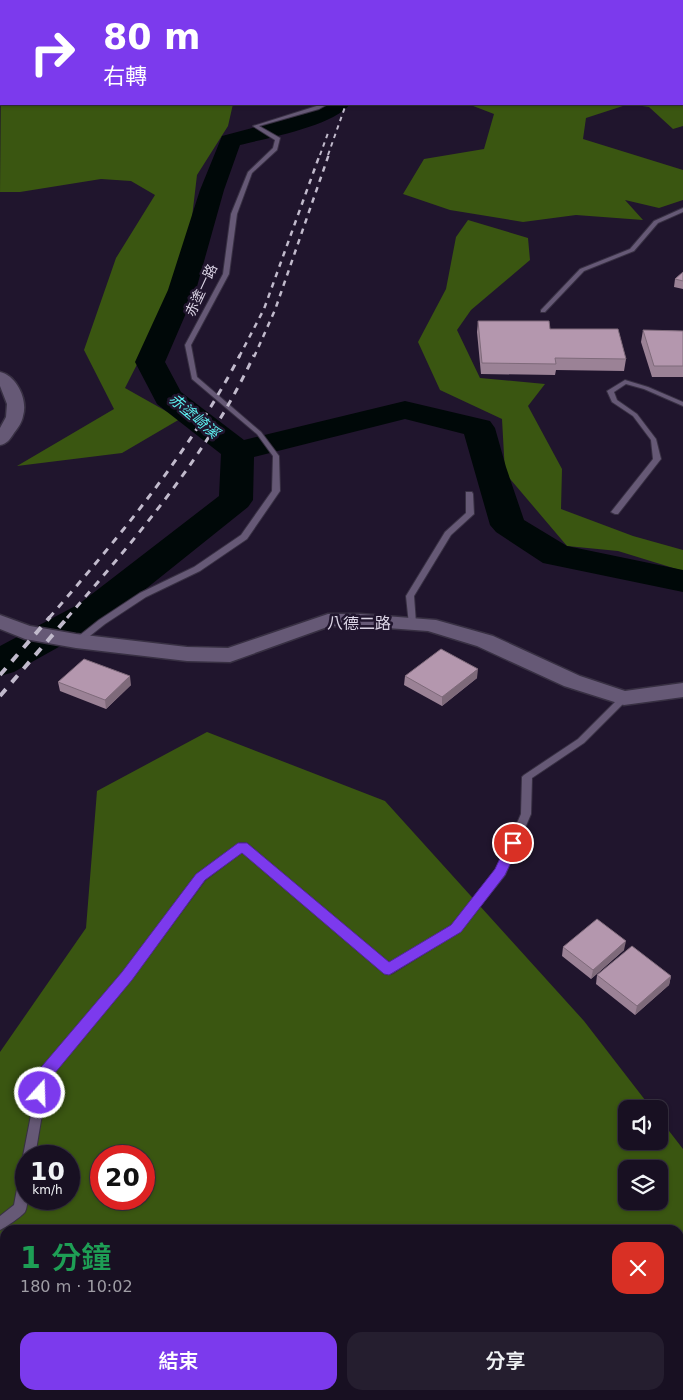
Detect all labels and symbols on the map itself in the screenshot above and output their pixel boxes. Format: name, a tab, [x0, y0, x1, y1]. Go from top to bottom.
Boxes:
street label: 赤塗一路	[182, 261, 220, 319]
water label: 赤塗崎溪	[165, 390, 224, 443]
street label: 八德二路	[327, 614, 391, 633]
pin	[492, 822, 534, 864]
position arrow	[13, 1066, 65, 1118]
speed limit sign: 20	[90, 1145, 155, 1210]

